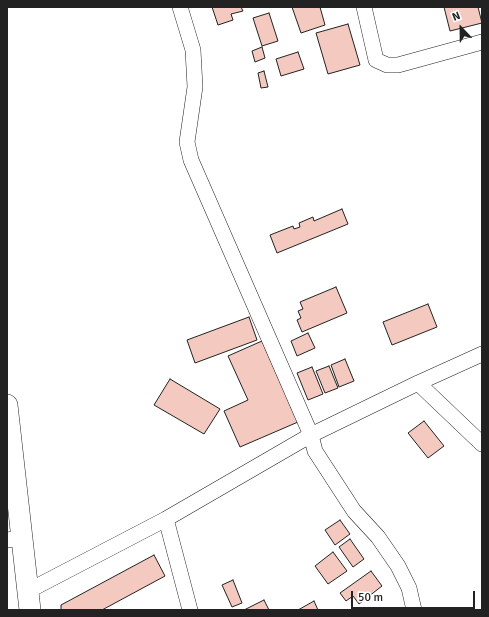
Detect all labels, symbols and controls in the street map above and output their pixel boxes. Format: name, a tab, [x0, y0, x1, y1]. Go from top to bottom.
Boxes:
north arrow	[441, 8, 481, 48]
text: N	[450, 9, 462, 24]
scale bar	[353, 583, 477, 609]
text: 50 m	[358, 590, 383, 605]

